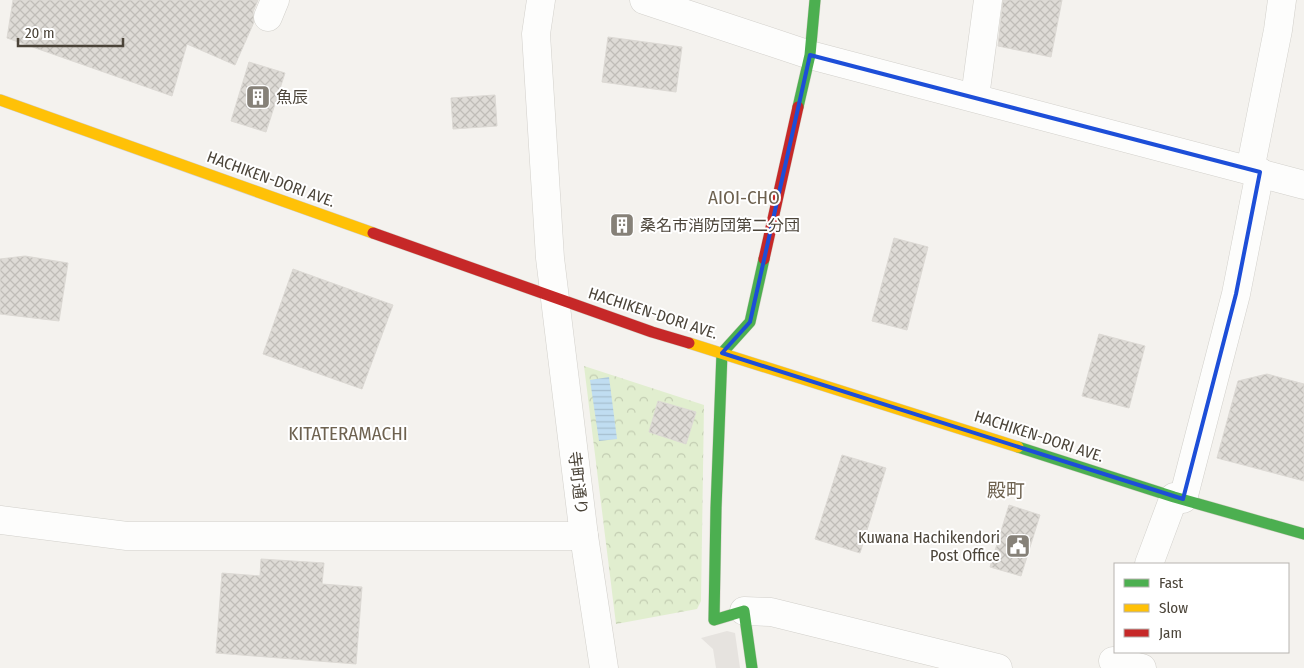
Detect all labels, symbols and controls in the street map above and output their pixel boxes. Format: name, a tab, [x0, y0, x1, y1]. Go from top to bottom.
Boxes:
scale bar	[18, 15, 122, 47]
text: 20 m	[25, 24, 55, 42]
building icon: 魚辰	[245, 84, 271, 110]
place label: 魚辰	[276, 88, 308, 107]
street label: HACHIKEN-DORI AVE.	[204, 147, 338, 211]
district label: AIOI-CHO	[708, 186, 780, 209]
building icon: 桑名市消防団第二分団	[609, 212, 635, 238]
place label: 桑名市消防団第二分団	[640, 216, 800, 235]
street label: HACHIKEN-DORI AVE.	[586, 283, 720, 343]
street label: HACHIKEN-DORI AVE.	[972, 406, 1106, 466]
district label: KITATERAMACHI	[288, 422, 408, 445]
street label: 寺町通り	[565, 450, 591, 516]
district label: 殿町	[987, 479, 1025, 502]
place label: Kuwana Hachikendori Post Office	[858, 528, 1000, 565]
public building icon: Kuwana Hachikendori Post Office	[1005, 533, 1031, 559]
legend	[1114, 563, 1289, 653]
text: Fast	[1159, 574, 1183, 592]
text: Slow	[1159, 599, 1188, 617]
text: Jam	[1159, 624, 1182, 642]

